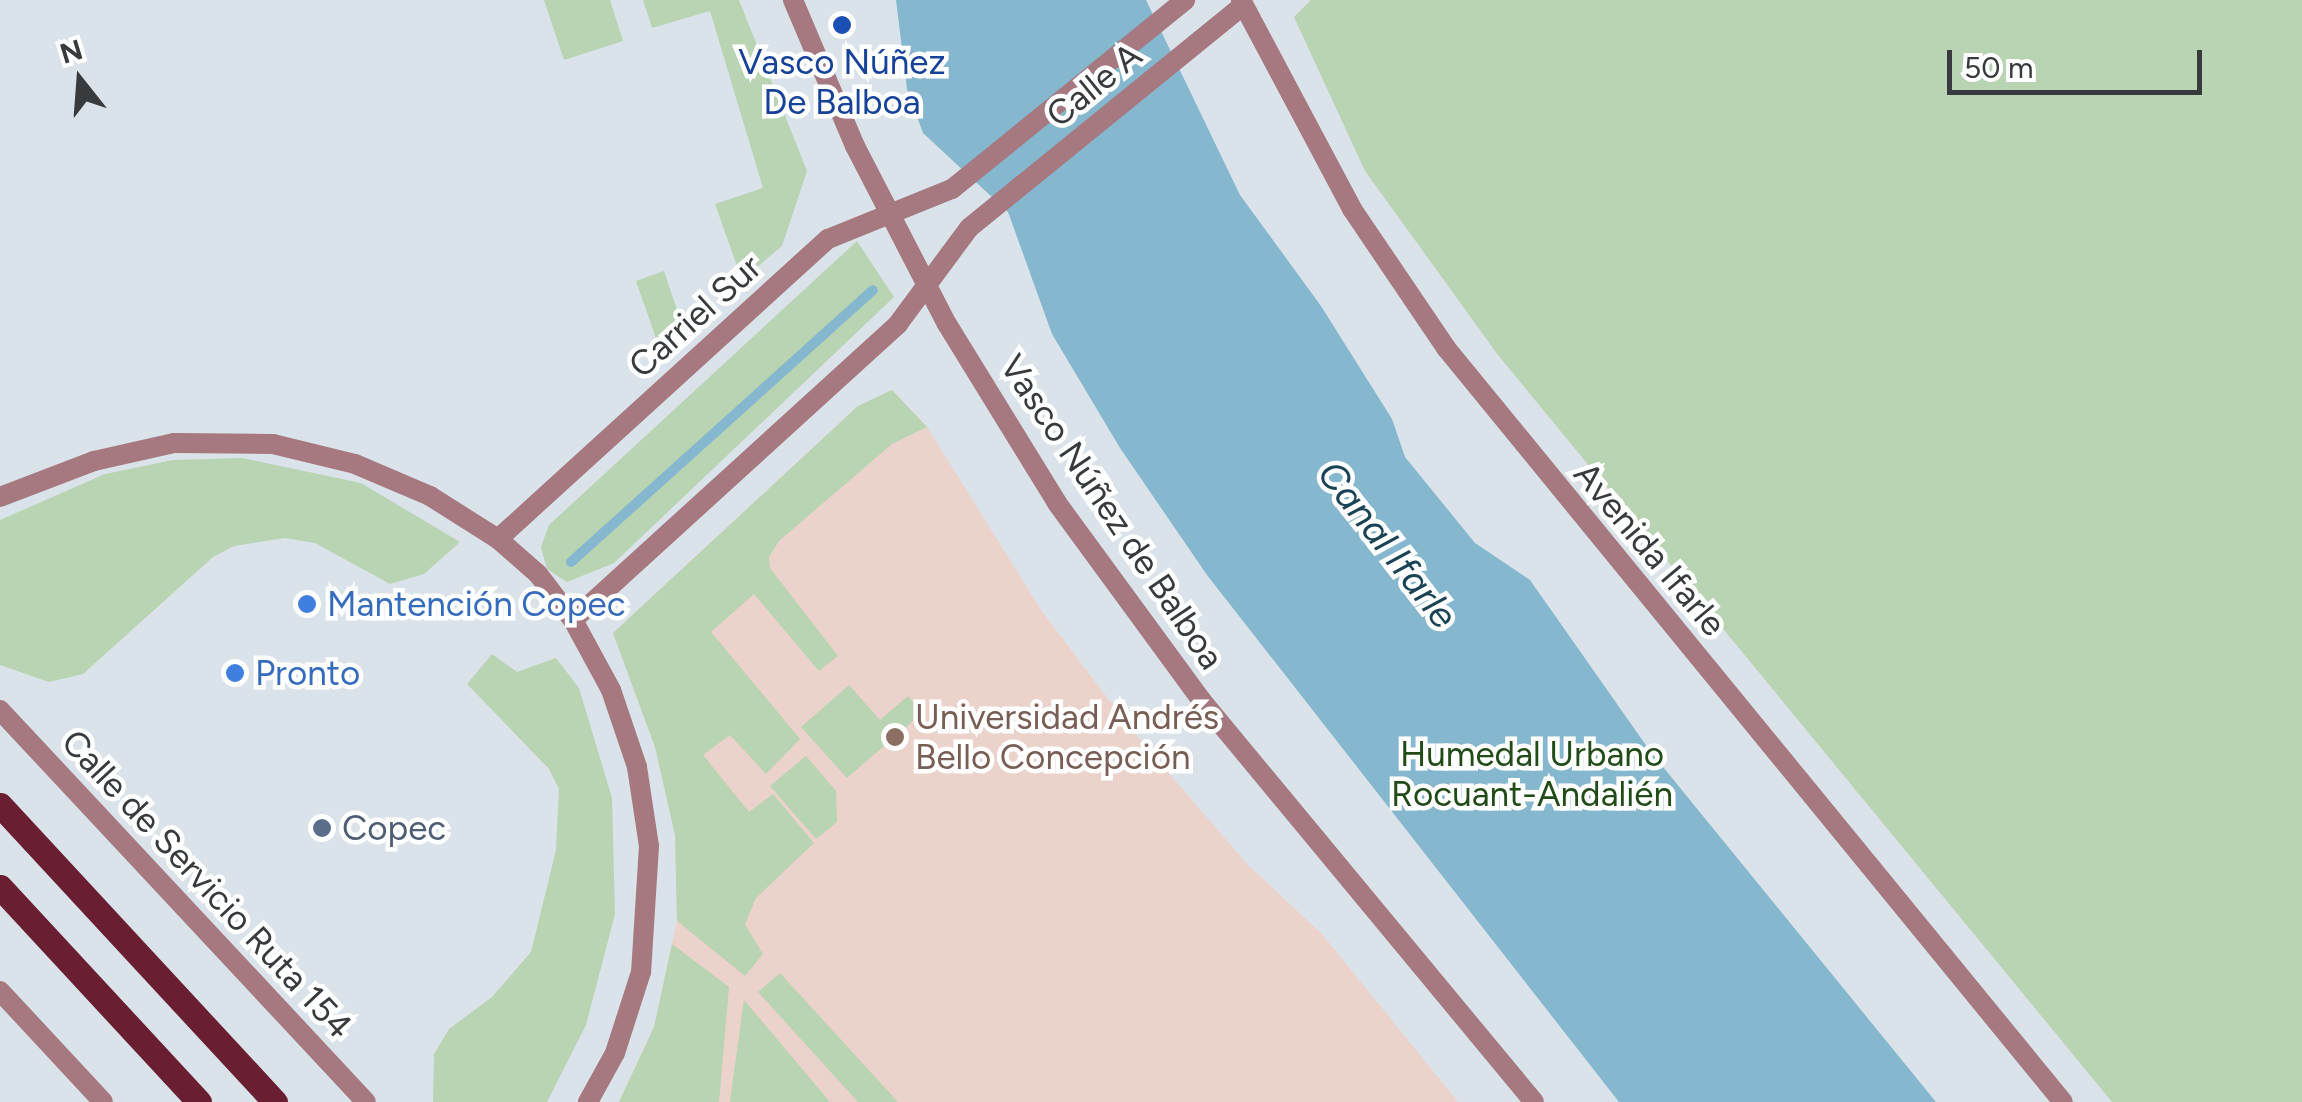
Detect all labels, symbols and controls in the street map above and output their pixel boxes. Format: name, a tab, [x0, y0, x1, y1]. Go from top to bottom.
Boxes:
marker: Vasco Núñez De Balboa	[831, 14, 853, 36]
north arrow	[30, 30, 130, 130]
scale bar	[1952, 30, 2207, 92]
text: N	[56, 32, 87, 71]
street label: Calle A	[1038, 34, 1150, 136]
place label: Vasco Núñez De Balboa	[738, 41, 946, 123]
text: 50 m	[1964, 49, 2033, 86]
street label: Carriel Sur	[620, 246, 770, 386]
street label: Vasco Núñez de Balboa	[991, 347, 1233, 677]
water label: Canal Ifarle	[1308, 452, 1466, 638]
street label: Avenida Ifarle	[1565, 454, 1735, 644]
place label: Mantención Copec	[327, 583, 626, 625]
marker: Mantención Copec	[296, 593, 318, 615]
place label: Pronto	[255, 652, 360, 694]
marker: Pronto	[224, 662, 246, 684]
place label: Universidad Andrés Bello Concepción	[915, 696, 1219, 778]
street label: Calle de Servicio Ruta 154	[53, 721, 361, 1047]
marker: Universidad Andrés Bello Concepción	[884, 726, 906, 748]
park label: Humedal Urbano Rocuant-Andalién	[1391, 733, 1673, 815]
place label: Copec	[342, 807, 446, 849]
marker: Copec	[311, 817, 333, 839]

